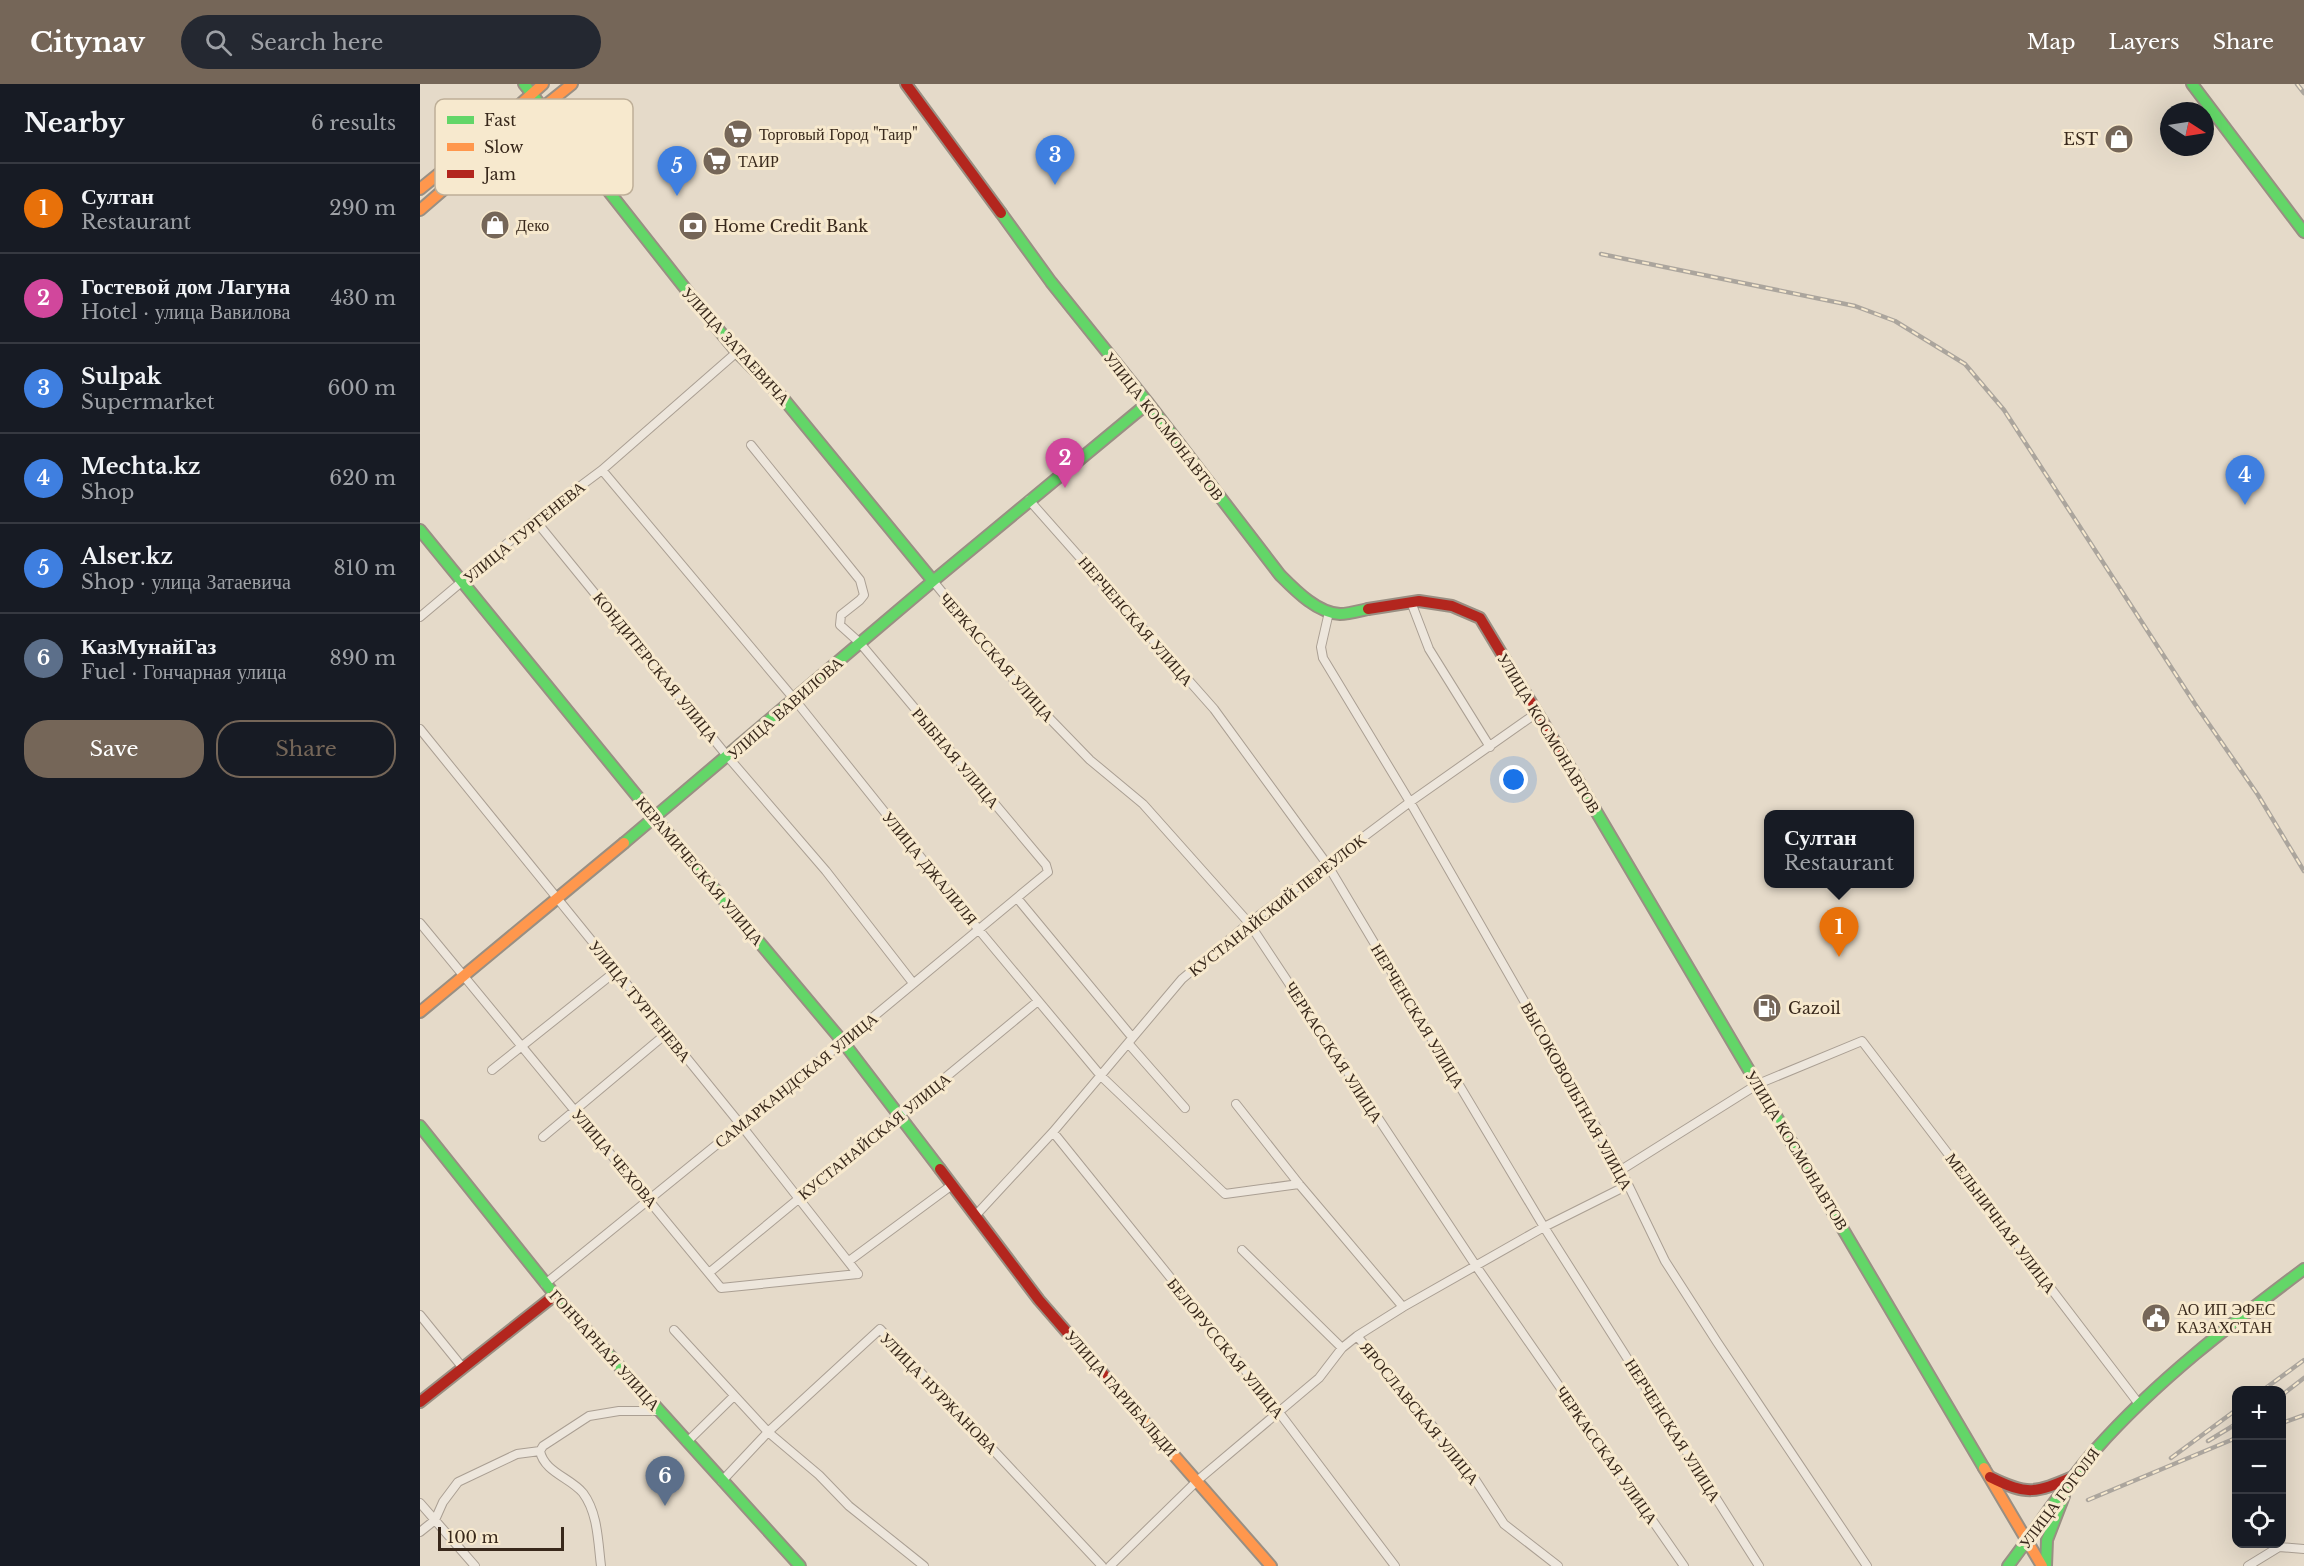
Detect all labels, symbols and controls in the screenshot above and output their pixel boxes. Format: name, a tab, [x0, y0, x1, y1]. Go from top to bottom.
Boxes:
search box	[181, 15, 601, 69]
text: Citynav	[30, 25, 145, 60]
icon: search	[202, 26, 235, 59]
text: Search here	[250, 29, 383, 56]
text: Map	[2027, 29, 2076, 55]
text: Layers	[2109, 29, 2180, 55]
text: Share	[2213, 29, 2274, 55]
legend	[435, 99, 633, 195]
north arrow	[2160, 102, 2214, 156]
text: Nearby	[24, 107, 125, 139]
text: Fast	[484, 110, 516, 130]
text: 6 results	[311, 111, 396, 135]
supermarket icon: Торговый Город "Таир"	[722, 118, 754, 150]
shop icon: EST	[2103, 123, 2135, 155]
place label: Торговый Город "Таир"	[759, 124, 918, 144]
place label: EST	[2063, 129, 2098, 149]
pin: 3	[1036, 135, 1074, 185]
text: Slow	[484, 137, 524, 157]
supermarket icon: ТАИР	[701, 145, 733, 177]
pin: 5	[658, 147, 696, 196]
place label: ТАИР	[738, 151, 779, 171]
text: Jam	[482, 164, 516, 184]
text: Султан	[81, 183, 154, 210]
text: 1	[39, 196, 48, 220]
text: 290 m	[329, 196, 396, 220]
shop icon: Деко	[479, 209, 511, 241]
text: Restaurant	[81, 210, 191, 234]
bank icon: Home Credit Bank	[677, 210, 709, 242]
place label: Деко	[516, 215, 549, 235]
place label: Home Credit Bank	[714, 216, 868, 236]
text: Гостевой дом Лагуна	[81, 273, 290, 300]
street label: УЛИЦА ЗАТАЕВИЧА	[678, 283, 795, 410]
text: 2	[37, 286, 50, 310]
text: 430 m	[331, 286, 396, 310]
text: Hotel · улица Вавилова	[81, 300, 290, 324]
street label: УЛИЦА КОСМОНАВТОВ	[1100, 348, 1228, 504]
text: Sulpak	[81, 363, 161, 390]
text: 3	[37, 376, 50, 400]
text: 600 m	[327, 376, 396, 400]
text: Supermarket	[81, 390, 215, 414]
pin: 2	[1046, 438, 1084, 488]
text: Mechta.kz	[81, 453, 201, 480]
pin: 4	[2226, 456, 2264, 505]
text: 4	[37, 466, 50, 490]
text: 620 m	[329, 466, 396, 490]
street label: УЛИЦА ТУРГЕНЕВА	[459, 476, 589, 587]
text: Shop	[81, 480, 134, 504]
text: Alser.kz	[81, 543, 173, 570]
street label: НЕРЧЕНСКАЯ УЛИЦА	[1074, 552, 1198, 690]
text: 5	[38, 556, 49, 580]
text: 810 m	[333, 556, 396, 580]
text: Shop · улица Затаевича	[81, 570, 291, 594]
street label: КОНДИТЕРСКАЯ УЛИЦА	[589, 588, 723, 747]
street label: ЧЕРКАССКАЯ УЛИЦА	[936, 588, 1059, 726]
text: КазМунайГаз	[81, 633, 216, 660]
text: 6	[37, 646, 50, 670]
text: 890 m	[330, 646, 396, 670]
street label: УЛИЦА КОСМОНАВТОВ	[1493, 649, 1605, 817]
street label: УЛИЦА ВАВИЛОВА	[723, 652, 847, 764]
text: Fuel · Гончарная улица	[81, 660, 286, 684]
street label: РЫБНАЯ УЛИЦА	[908, 704, 1004, 813]
button: Save	[24, 720, 204, 778]
button: Share	[216, 720, 396, 778]
your location	[1499, 765, 1528, 794]
street label: КЕРАМИЧЕСКАЯ УЛИЦА	[632, 793, 768, 950]
street label: УЛИЦА ДЖАЛИЛЯ	[878, 807, 982, 929]
popup	[1764, 810, 1914, 888]
text: Султан	[1784, 824, 1857, 851]
street label: КУСТАНАЙСКИЙ ПЕРЕУЛОК	[1184, 829, 1370, 980]
text: Restaurant	[1784, 851, 1894, 875]
pin: 1	[1820, 908, 1858, 957]
street label: УЛИЦА ТУРГЕНЕВА	[585, 936, 696, 1066]
street label: НЕРЧЕНСКАЯ УЛИЦА	[1367, 940, 1469, 1092]
street label: ЧЕРКАССКАЯ УЛИЦА	[1281, 978, 1387, 1127]
fuel station icon: Gazoil	[1751, 992, 1783, 1024]
street label: ВЫСОКОВОЛЬТНАЯ УЛИЦА	[1517, 998, 1637, 1194]
place label: Gazoil	[1788, 998, 1841, 1018]
street label: САМАРКАНДСКАЯ УЛИЦА	[710, 1008, 882, 1152]
street label: УЛИЦА КОСМОНАВТОВ	[1741, 1066, 1853, 1234]
street label: КУСТАНАЙСКАЯ УЛИЦА	[794, 1068, 955, 1204]
street label: УЛИЦА ЧЕХОВА	[568, 1104, 663, 1212]
street label: МЕЛЬНИЧНАЯ УЛИЦА	[1942, 1149, 2061, 1298]
street label: БЕЛОРУССКАЯ УЛИЦА	[1163, 1274, 1289, 1423]
street label: ГОНЧАРНАЯ УЛИЦА	[545, 1285, 665, 1415]
place label: АО ИП ЭФЕС КАЗАХСТАН	[2177, 1299, 2275, 1337]
public building icon: АО ИП ЭФЕС КАЗАХСТАН	[2140, 1302, 2172, 1334]
street label: УЛИЦА ГАРИБАЛЬДИ	[1061, 1326, 1182, 1461]
street label: УЛИЦА НУРЖАНОВА	[876, 1328, 1002, 1458]
street label: ЯРОСЛАВСКАЯ УЛИЦА	[1356, 1338, 1484, 1489]
street label: НЕРЧЕНСКАЯ УЛИЦА	[1621, 1355, 1725, 1506]
street label: ЧЕРКАССКАЯ УЛИЦА	[1552, 1382, 1663, 1528]
map controls	[2232, 1386, 2286, 1548]
button: +	[2232, 1386, 2286, 1440]
button: −	[2232, 1440, 2286, 1494]
street label: УЛИЦА ГОГОЛЯ	[2015, 1443, 2104, 1552]
pin: 6	[646, 1456, 684, 1506]
button: locate	[2232, 1494, 2286, 1548]
scale bar	[438, 1524, 564, 1552]
text: 100 m	[447, 1527, 499, 1547]

